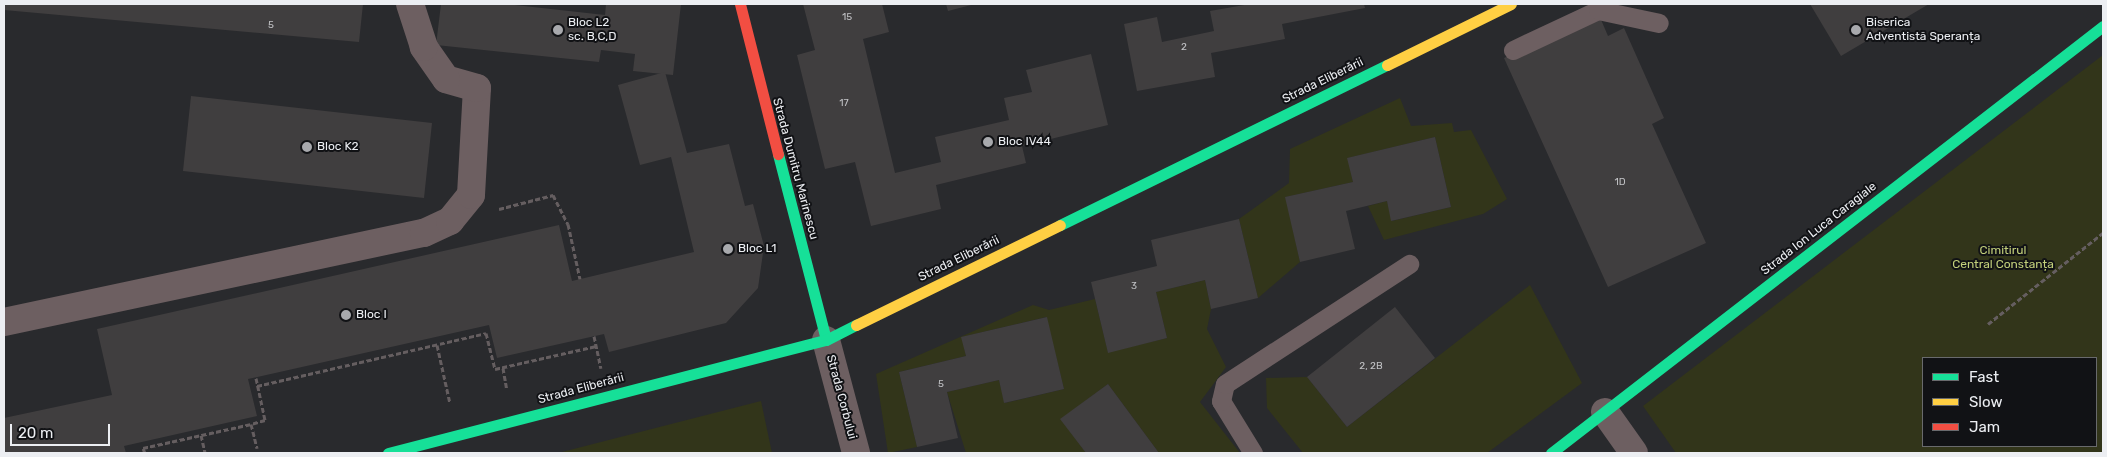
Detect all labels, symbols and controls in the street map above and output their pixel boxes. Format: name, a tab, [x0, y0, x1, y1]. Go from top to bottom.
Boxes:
house number: 15	[842, 12, 852, 24]
place label: Bloc L2 sc. B,C,D	[568, 16, 616, 44]
place label: Biserica Adventistă Speranța	[1866, 16, 1980, 44]
house number: 5	[268, 20, 274, 32]
marker: Bloc L2 sc. B,C,D	[552, 24, 564, 36]
marker: Biserica Adventistă Speranța	[1850, 24, 1862, 36]
house number: 2	[1181, 42, 1187, 54]
street label: Strada Eliberării	[1280, 55, 1366, 107]
street label: Strada Dumitru Marinescu	[769, 97, 821, 241]
house number: 17	[839, 98, 849, 110]
place label: Bloc IV44	[998, 135, 1051, 149]
marker: Bloc IV44	[982, 136, 994, 148]
place label: Bloc K2	[317, 140, 359, 154]
marker: Bloc K2	[301, 141, 313, 153]
house number: 1D	[1614, 177, 1626, 189]
street label: Strada Ion Luca Caragiale	[1758, 180, 1880, 278]
street label: Strada Eliberării	[916, 233, 1002, 285]
place label: Bloc L1	[738, 242, 776, 256]
marker: Bloc L1	[722, 243, 734, 255]
park label: Cimitirul Central Constanța	[1952, 244, 2054, 272]
house number: 3	[1131, 281, 1137, 293]
place label: Bloc I	[356, 308, 387, 322]
marker: Bloc I	[340, 309, 352, 321]
street label: Strada Corbului	[823, 353, 859, 441]
legend	[1922, 357, 2097, 447]
house number: 2, 2B	[1359, 361, 1383, 373]
text: Fast	[1969, 368, 1999, 386]
street label: Strada Eliberării	[536, 371, 626, 407]
house number: 5	[938, 379, 944, 391]
text: Slow	[1969, 393, 2002, 411]
scale bar	[12, 414, 112, 446]
text: Jam	[1969, 418, 2000, 436]
text: 20 m	[18, 424, 53, 442]

